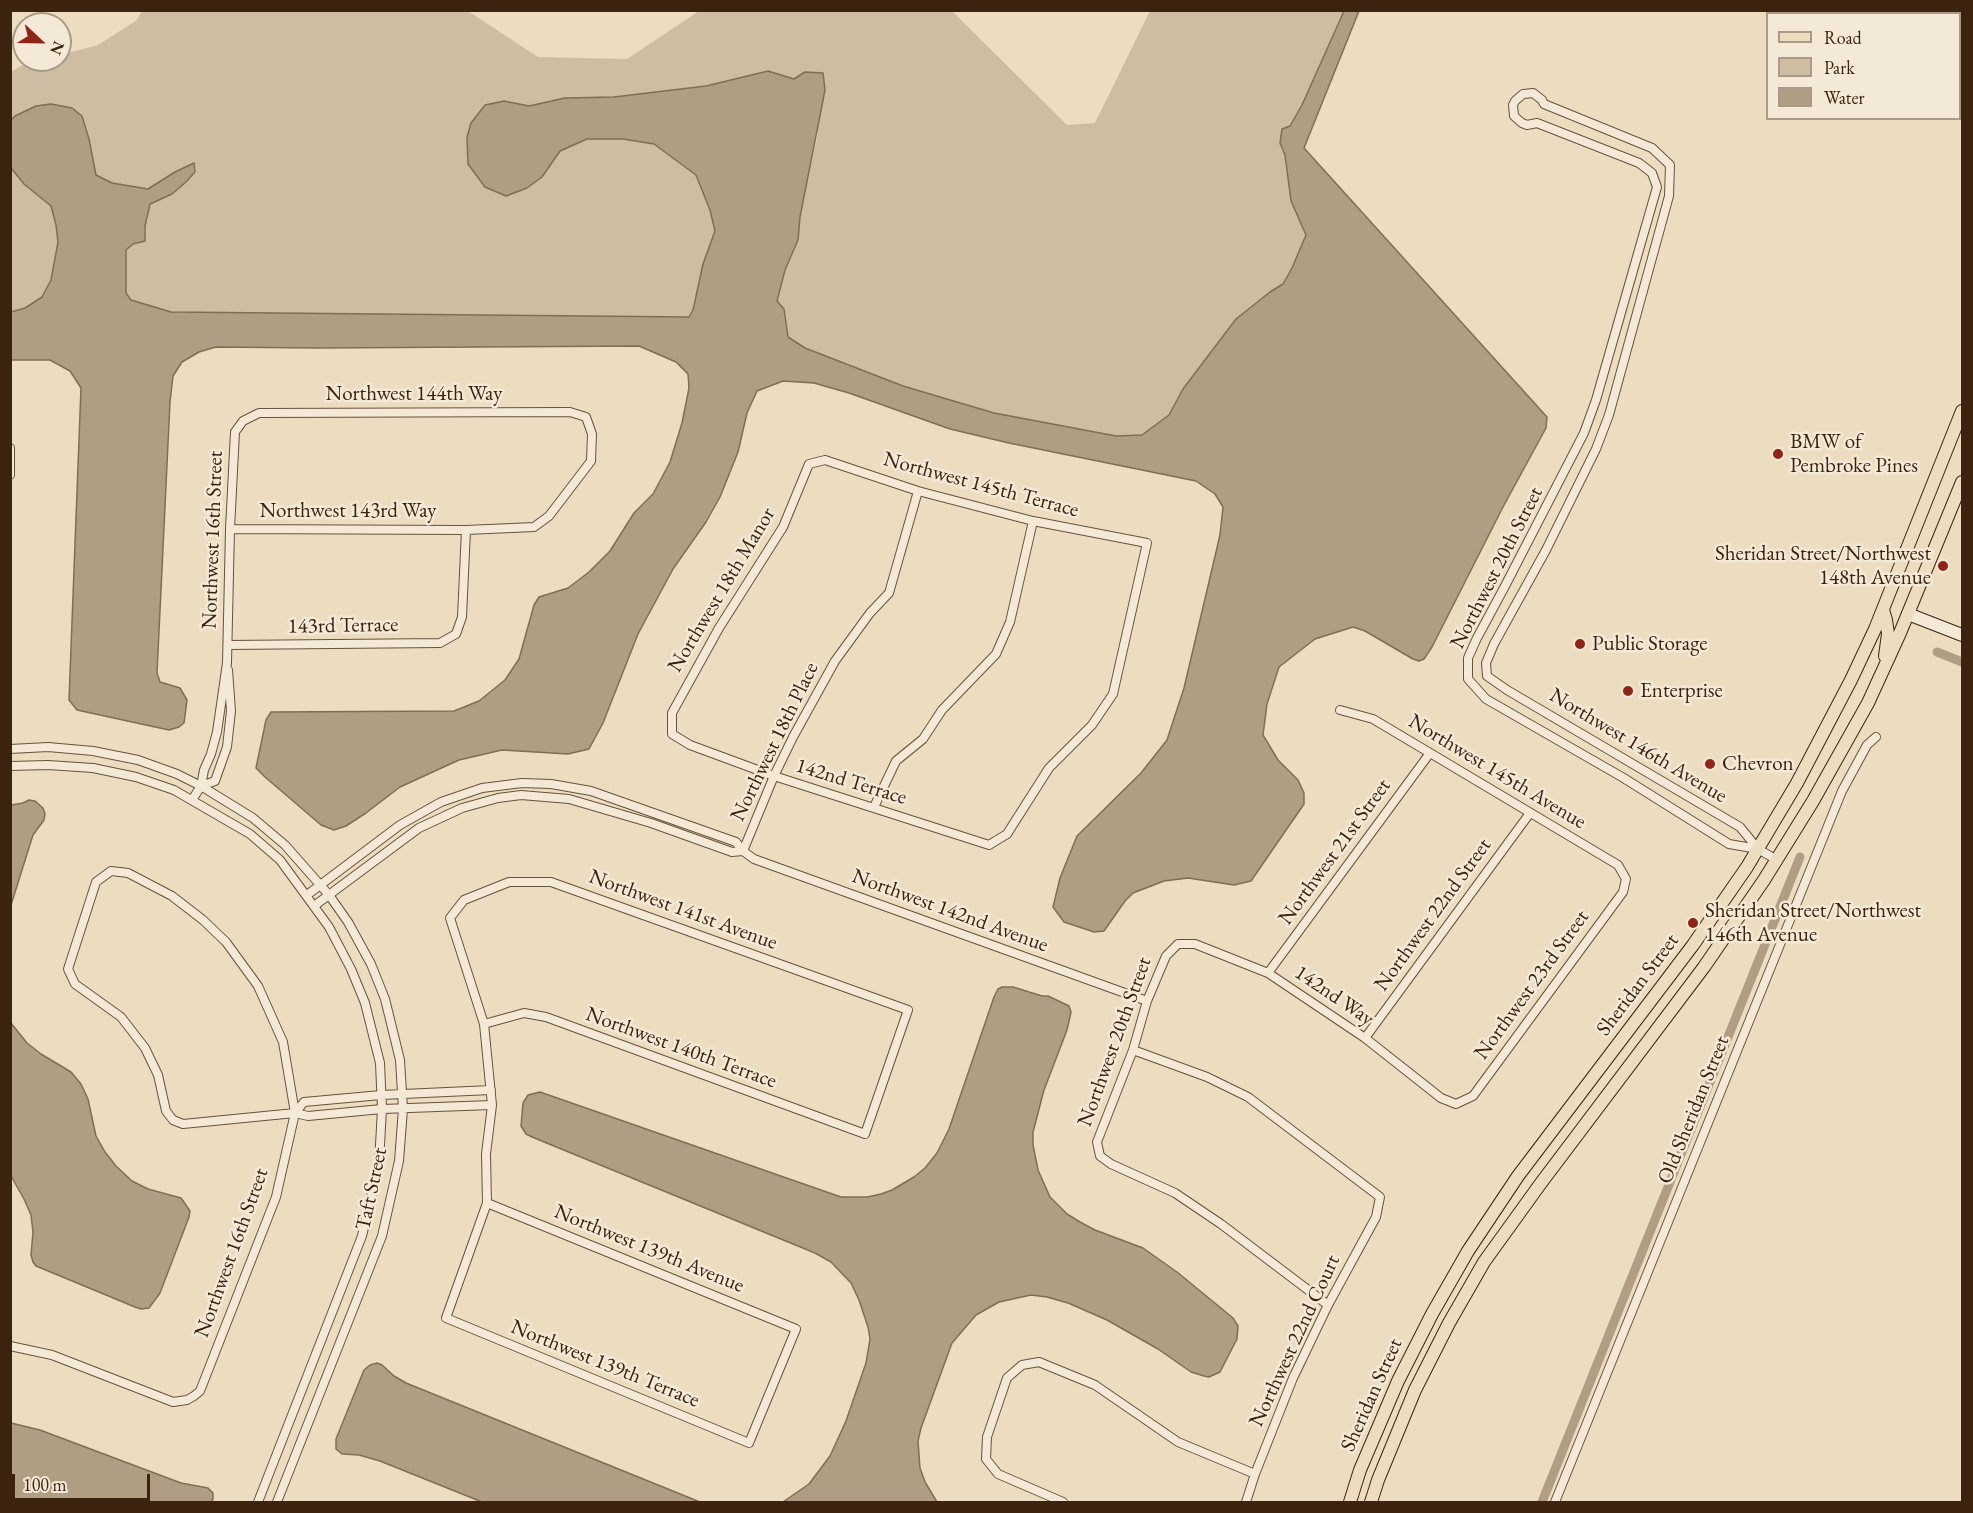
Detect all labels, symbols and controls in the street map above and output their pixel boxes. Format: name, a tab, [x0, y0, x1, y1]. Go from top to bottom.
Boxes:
north arrow	[12, 12, 72, 72]
legend	[1766, 12, 1961, 120]
text: Road	[1824, 26, 1862, 49]
text: N	[45, 38, 69, 58]
text: Park	[1824, 56, 1855, 79]
text: Water	[1824, 86, 1865, 109]
street label: Northwest 144th Way	[326, 381, 502, 407]
place label: BMW of Pembroke Pines	[1790, 429, 1918, 479]
street label: Northwest 145th Terrace	[881, 447, 1081, 523]
marker: BMW of Pembroke Pines	[1771, 447, 1785, 461]
street label: Northwest 16th Street	[197, 450, 229, 630]
street label: Northwest 20th Street	[1445, 483, 1549, 653]
street label: Northwest 143rd Way	[259, 498, 437, 524]
street label: Northwest 18th Manor	[663, 503, 781, 677]
place label: Sheridan Street/Northwest 148th Avenue	[1715, 541, 1931, 591]
marker: Sheridan Street/Northwest 148th Avenue	[1936, 559, 1950, 573]
street label: 143rd Terrace	[287, 612, 399, 640]
place label: Public Storage	[1592, 631, 1708, 657]
marker: Public Storage	[1573, 637, 1587, 651]
street label: Northwest 18th Place	[726, 658, 824, 826]
place label: Enterprise	[1640, 678, 1723, 704]
street label: Northwest 146th Avenue	[1545, 683, 1731, 809]
marker: Enterprise	[1621, 684, 1635, 698]
street label: Northwest 145th Avenue	[1404, 709, 1590, 835]
place label: Chevron	[1722, 751, 1794, 777]
street label: 142nd Terrace	[792, 753, 910, 811]
marker: Chevron	[1703, 757, 1717, 771]
street label: Northwest 21st Street	[1274, 774, 1396, 930]
street label: Northwest 22nd Street	[1369, 834, 1497, 996]
street label: Northwest 141st Avenue	[585, 864, 781, 956]
street label: Northwest 142nd Avenue	[848, 864, 1052, 958]
place label: Sheridan Street/Northwest 146th Avenue	[1705, 898, 1921, 948]
street label: Northwest 23rd Street	[1469, 905, 1595, 1065]
marker: Sheridan Street/Northwest 146th Avenue	[1686, 916, 1700, 930]
street label: Sheridan Street	[1591, 929, 1685, 1041]
street label: Northwest 20th Street	[1073, 954, 1157, 1130]
street label: 142nd Way	[1289, 960, 1379, 1032]
street label: Northwest 140th Terrace	[582, 1002, 780, 1094]
street label: Old Sheridan Street	[1653, 1032, 1735, 1188]
street label: Taft Street	[351, 1145, 393, 1233]
street label: Northwest 16th Street	[190, 1165, 274, 1341]
street label: Northwest 139th Avenue	[550, 1199, 748, 1299]
street label: Northwest 22nd Court	[1244, 1251, 1346, 1431]
street label: Northwest 139th Terrace	[507, 1315, 703, 1413]
street label: Sheridan Street	[1336, 1334, 1408, 1456]
scale bar	[15, 1462, 153, 1500]
text: 100 m	[23, 1473, 67, 1496]

